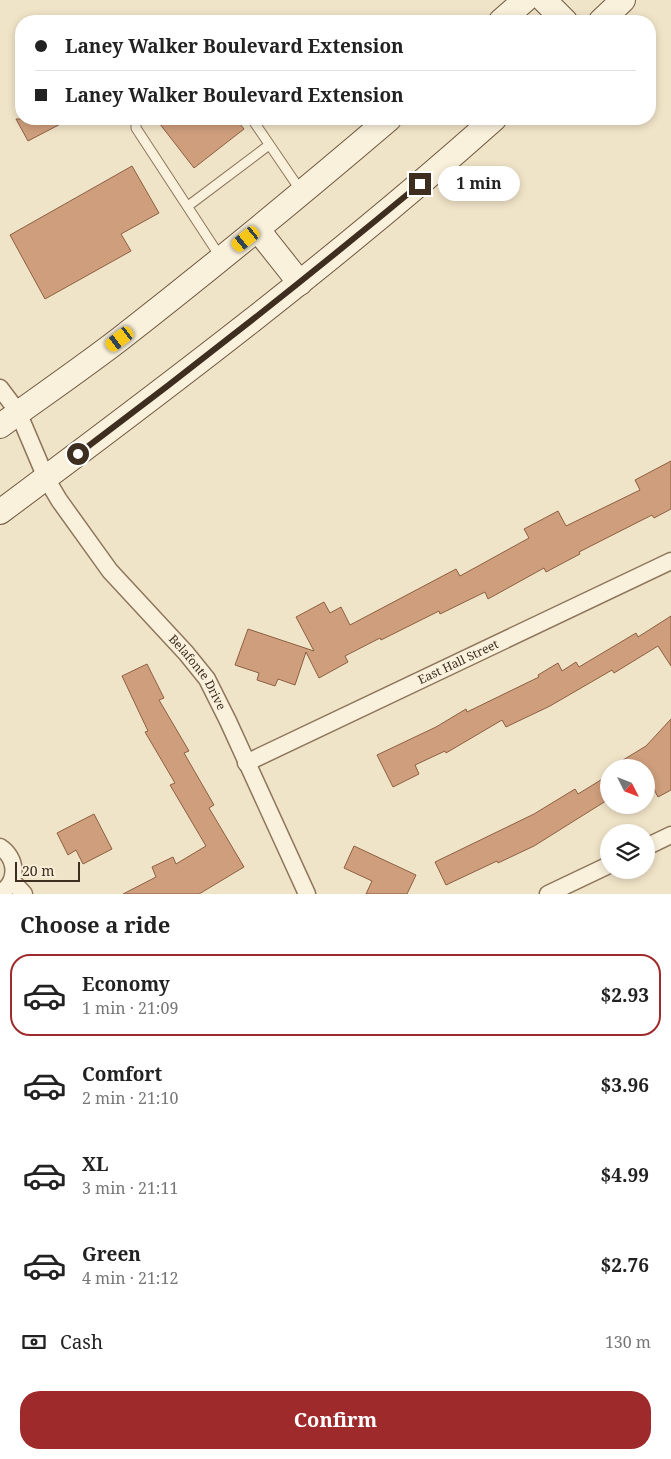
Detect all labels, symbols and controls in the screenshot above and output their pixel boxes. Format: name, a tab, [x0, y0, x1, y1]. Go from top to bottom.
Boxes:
text: Laney Walker Boulevard Extension	[65, 33, 404, 59]
text: Laney Walker Boulevard Extension	[65, 82, 404, 108]
callout: 1 min	[438, 166, 520, 202]
text: 1 min	[456, 172, 502, 194]
route end	[409, 173, 431, 195]
car	[229, 224, 262, 254]
car	[103, 324, 136, 354]
route start	[67, 443, 89, 465]
street label: Belafonte Drive	[165, 631, 230, 713]
street label: East Hall Street	[415, 635, 501, 688]
north arrow	[600, 759, 655, 814]
map controls	[600, 759, 655, 879]
button: layers	[600, 824, 655, 879]
scale bar	[15, 859, 80, 882]
text: 20 m	[22, 861, 55, 880]
text: Choose a ride	[20, 909, 170, 939]
text: Economy	[82, 971, 170, 997]
icon: car	[22, 973, 67, 1018]
text: $2.93	[600, 982, 649, 1008]
text: 1 min · 21:09	[82, 997, 178, 1019]
text: Comfort	[82, 1061, 162, 1087]
icon: car	[22, 1063, 67, 1108]
text: $3.96	[600, 1072, 649, 1098]
text: 2 min · 21:10	[82, 1087, 178, 1109]
text: XL	[82, 1151, 108, 1177]
icon: car	[22, 1153, 67, 1198]
text: $4.99	[600, 1162, 649, 1188]
text: 3 min · 21:11	[82, 1177, 178, 1199]
text: Green	[82, 1241, 141, 1267]
icon: car	[22, 1243, 67, 1288]
text: $2.76	[600, 1252, 649, 1278]
text: 4 min · 21:12	[82, 1267, 178, 1289]
icon: cash	[20, 1328, 48, 1356]
text: Cash	[60, 1329, 103, 1355]
text: 130 m	[605, 1331, 651, 1353]
button: Confirm	[20, 1391, 651, 1449]

